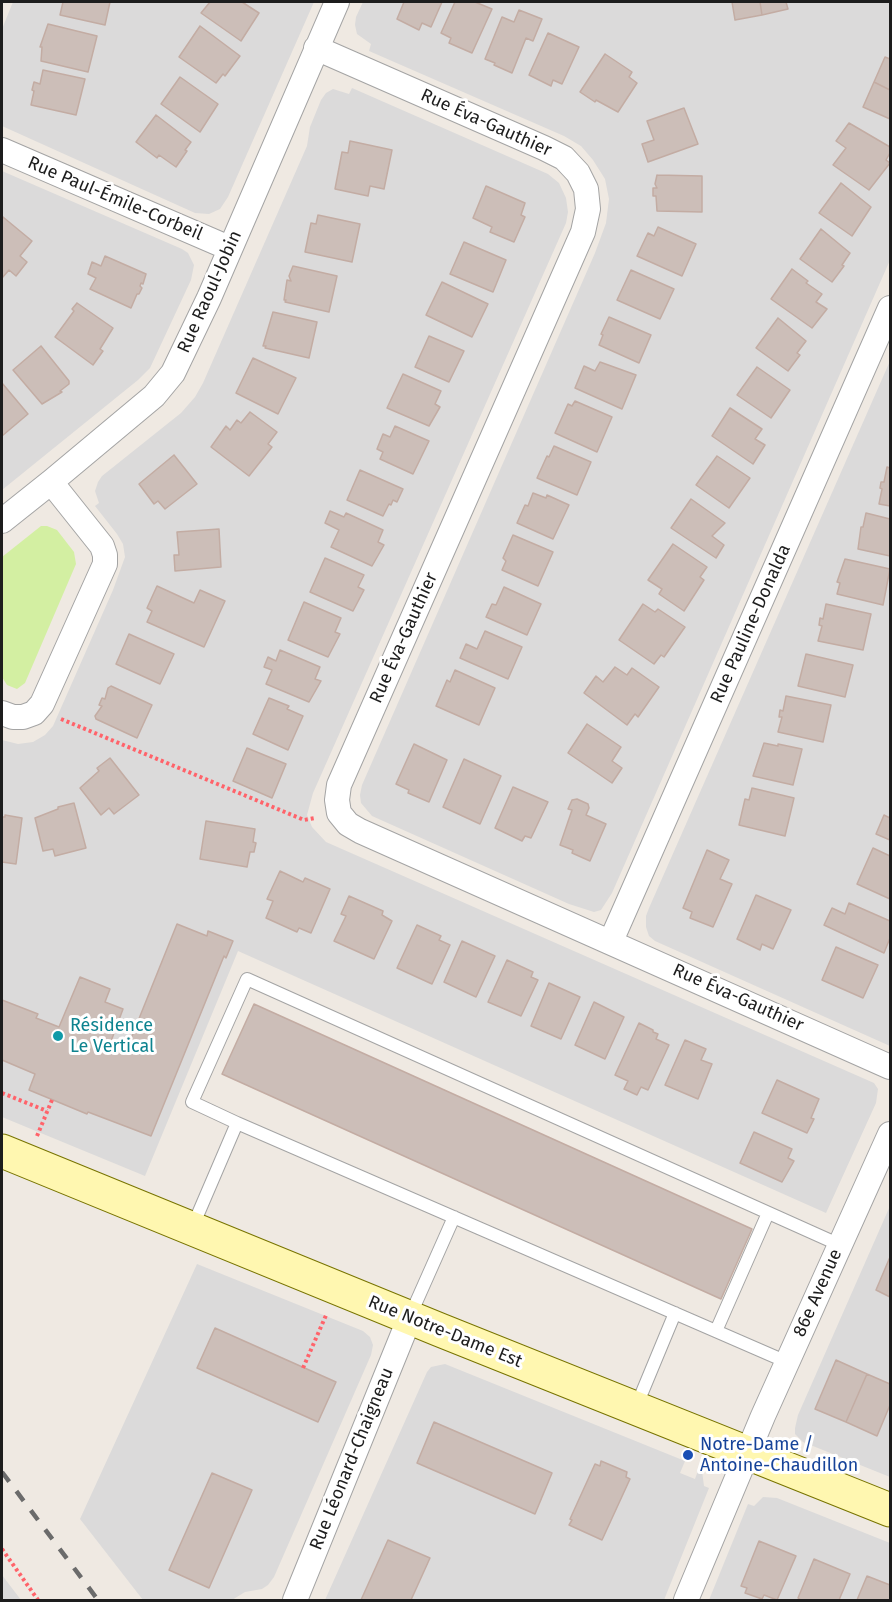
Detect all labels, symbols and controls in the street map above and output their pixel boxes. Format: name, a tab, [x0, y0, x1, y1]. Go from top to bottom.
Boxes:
street label: Rue Éva-Gauthier	[417, 84, 555, 162]
street label: Rue Paul-Émile-Corbeil	[24, 152, 206, 246]
street label: Rue Raoul-Jobin	[173, 227, 247, 357]
street label: Rue Pauline-Donalda	[706, 541, 796, 707]
street label: Rue Éva-Gauthier	[365, 569, 443, 707]
street label: Rue Éva-Gauthier	[669, 959, 807, 1037]
place label: Résidence Le Vertical	[70, 1015, 154, 1058]
marker: Résidence Le Vertical	[51, 1029, 65, 1043]
street label: 86e Avenue	[789, 1246, 847, 1340]
street label: Rue Notre-Dame Est	[365, 1291, 525, 1373]
street label: Rue Léonard-Chaigneau	[306, 1365, 398, 1553]
place label: Notre-Dame / Antoine-Chaudillon	[700, 1434, 858, 1476]
marker: Notre-Dame / Antoine-Chaudillon	[681, 1448, 695, 1462]

